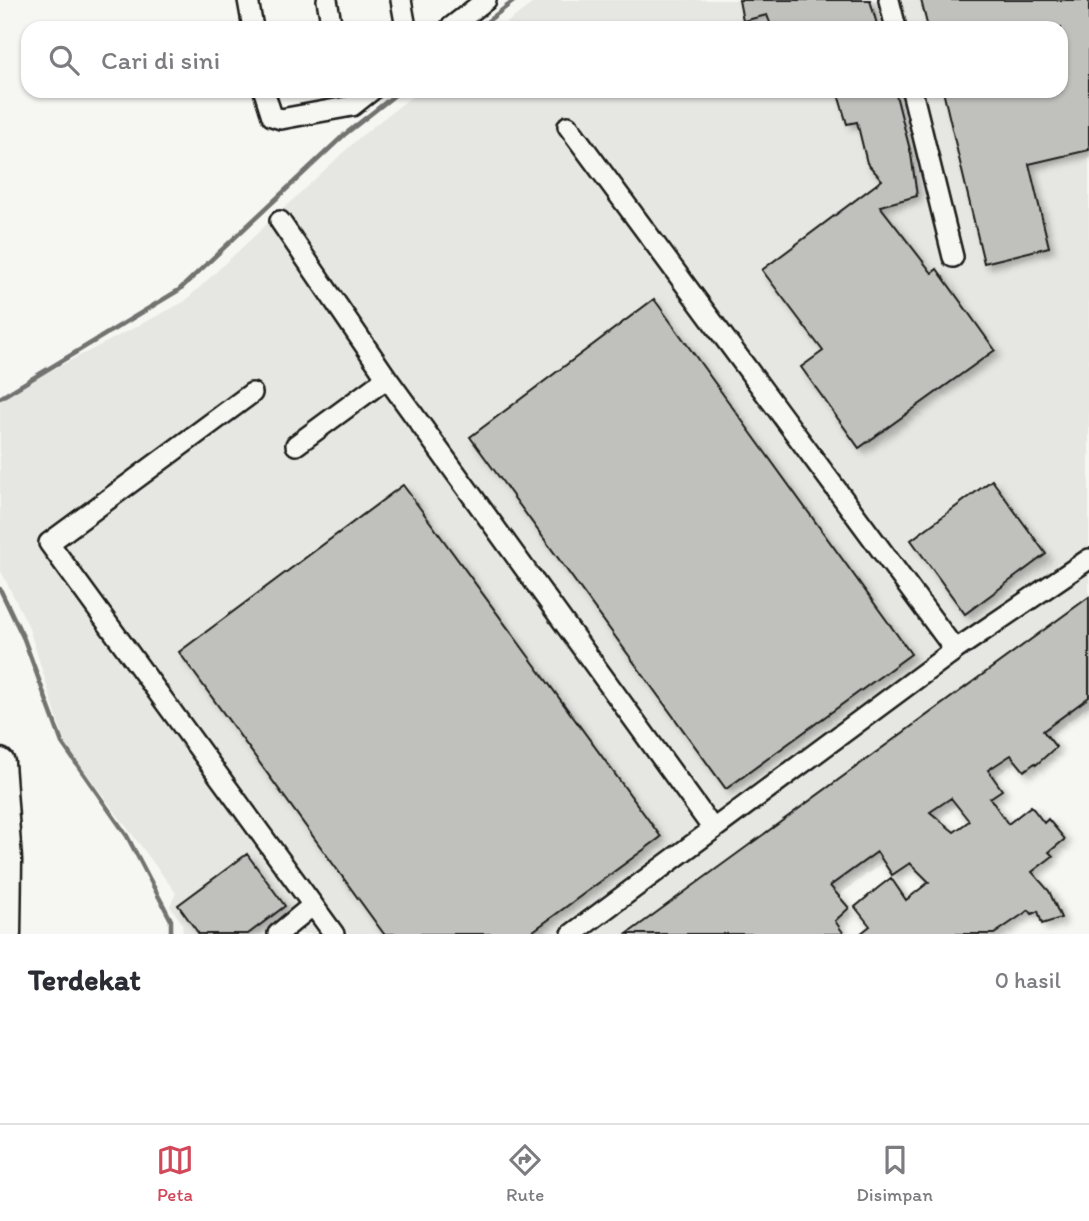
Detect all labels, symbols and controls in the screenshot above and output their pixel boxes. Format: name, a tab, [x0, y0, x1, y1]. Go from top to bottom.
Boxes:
search box	[21, 21, 1068, 98]
icon: search	[45, 41, 83, 79]
text: Cari di sini	[101, 44, 220, 76]
text: Terdekat	[28, 961, 141, 998]
text: 0 hasil	[995, 966, 1061, 994]
tab: Peta	[156, 1141, 194, 1206]
tab: Rute	[506, 1141, 544, 1206]
tab: Disimpan	[856, 1141, 933, 1206]

